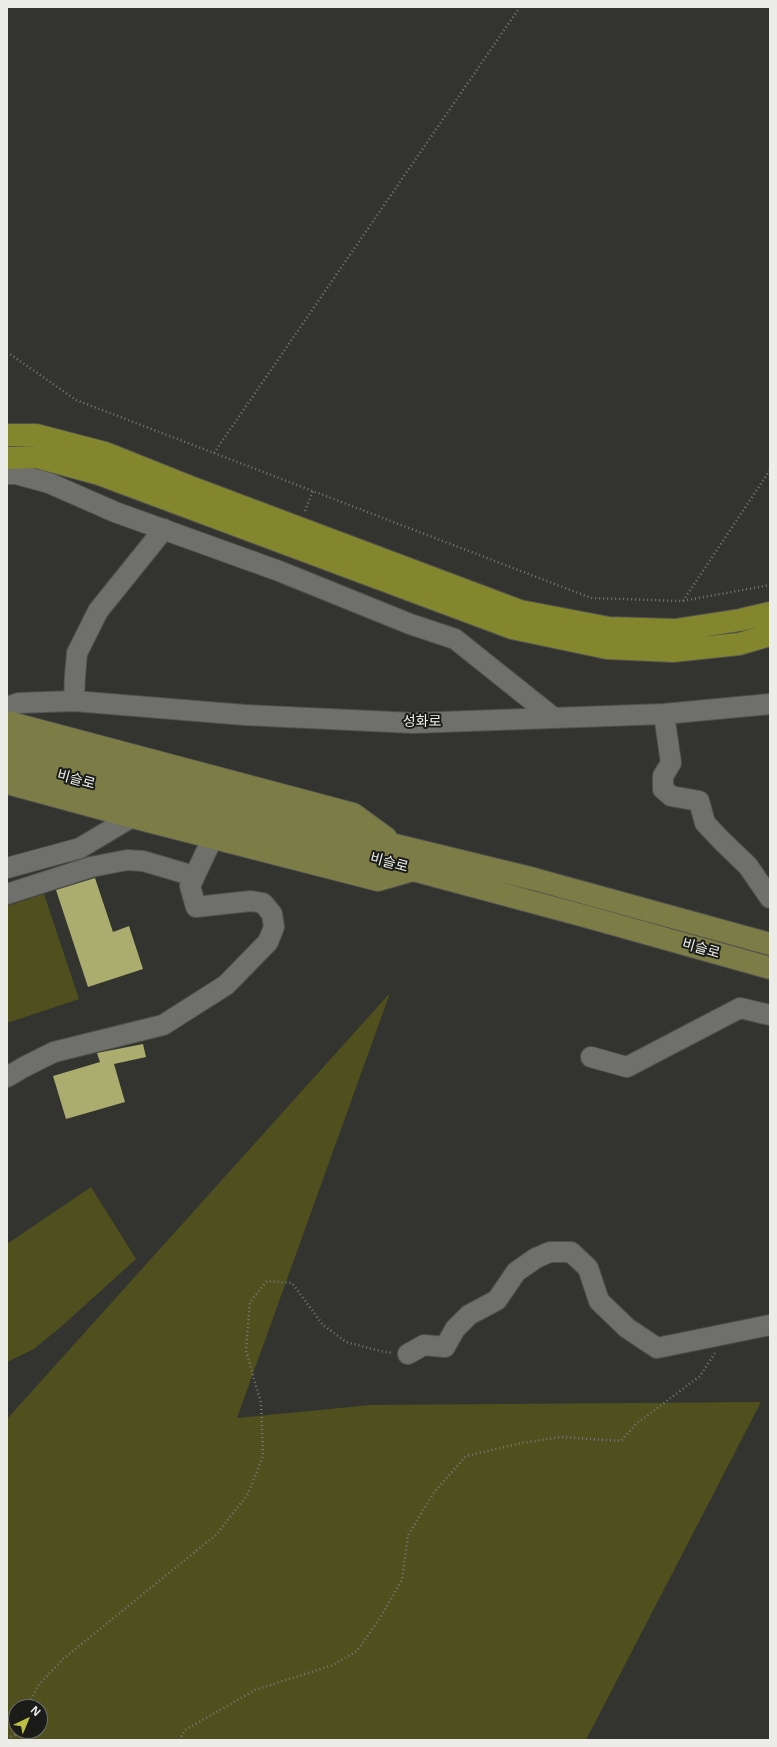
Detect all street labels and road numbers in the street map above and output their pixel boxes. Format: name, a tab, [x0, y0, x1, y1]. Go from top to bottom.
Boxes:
street label: 성화로	[403, 714, 441, 730]
street label: 비슬로	[55, 767, 97, 793]
street label: 비슬로	[368, 850, 410, 876]
street label: 비슬로	[680, 936, 722, 962]

